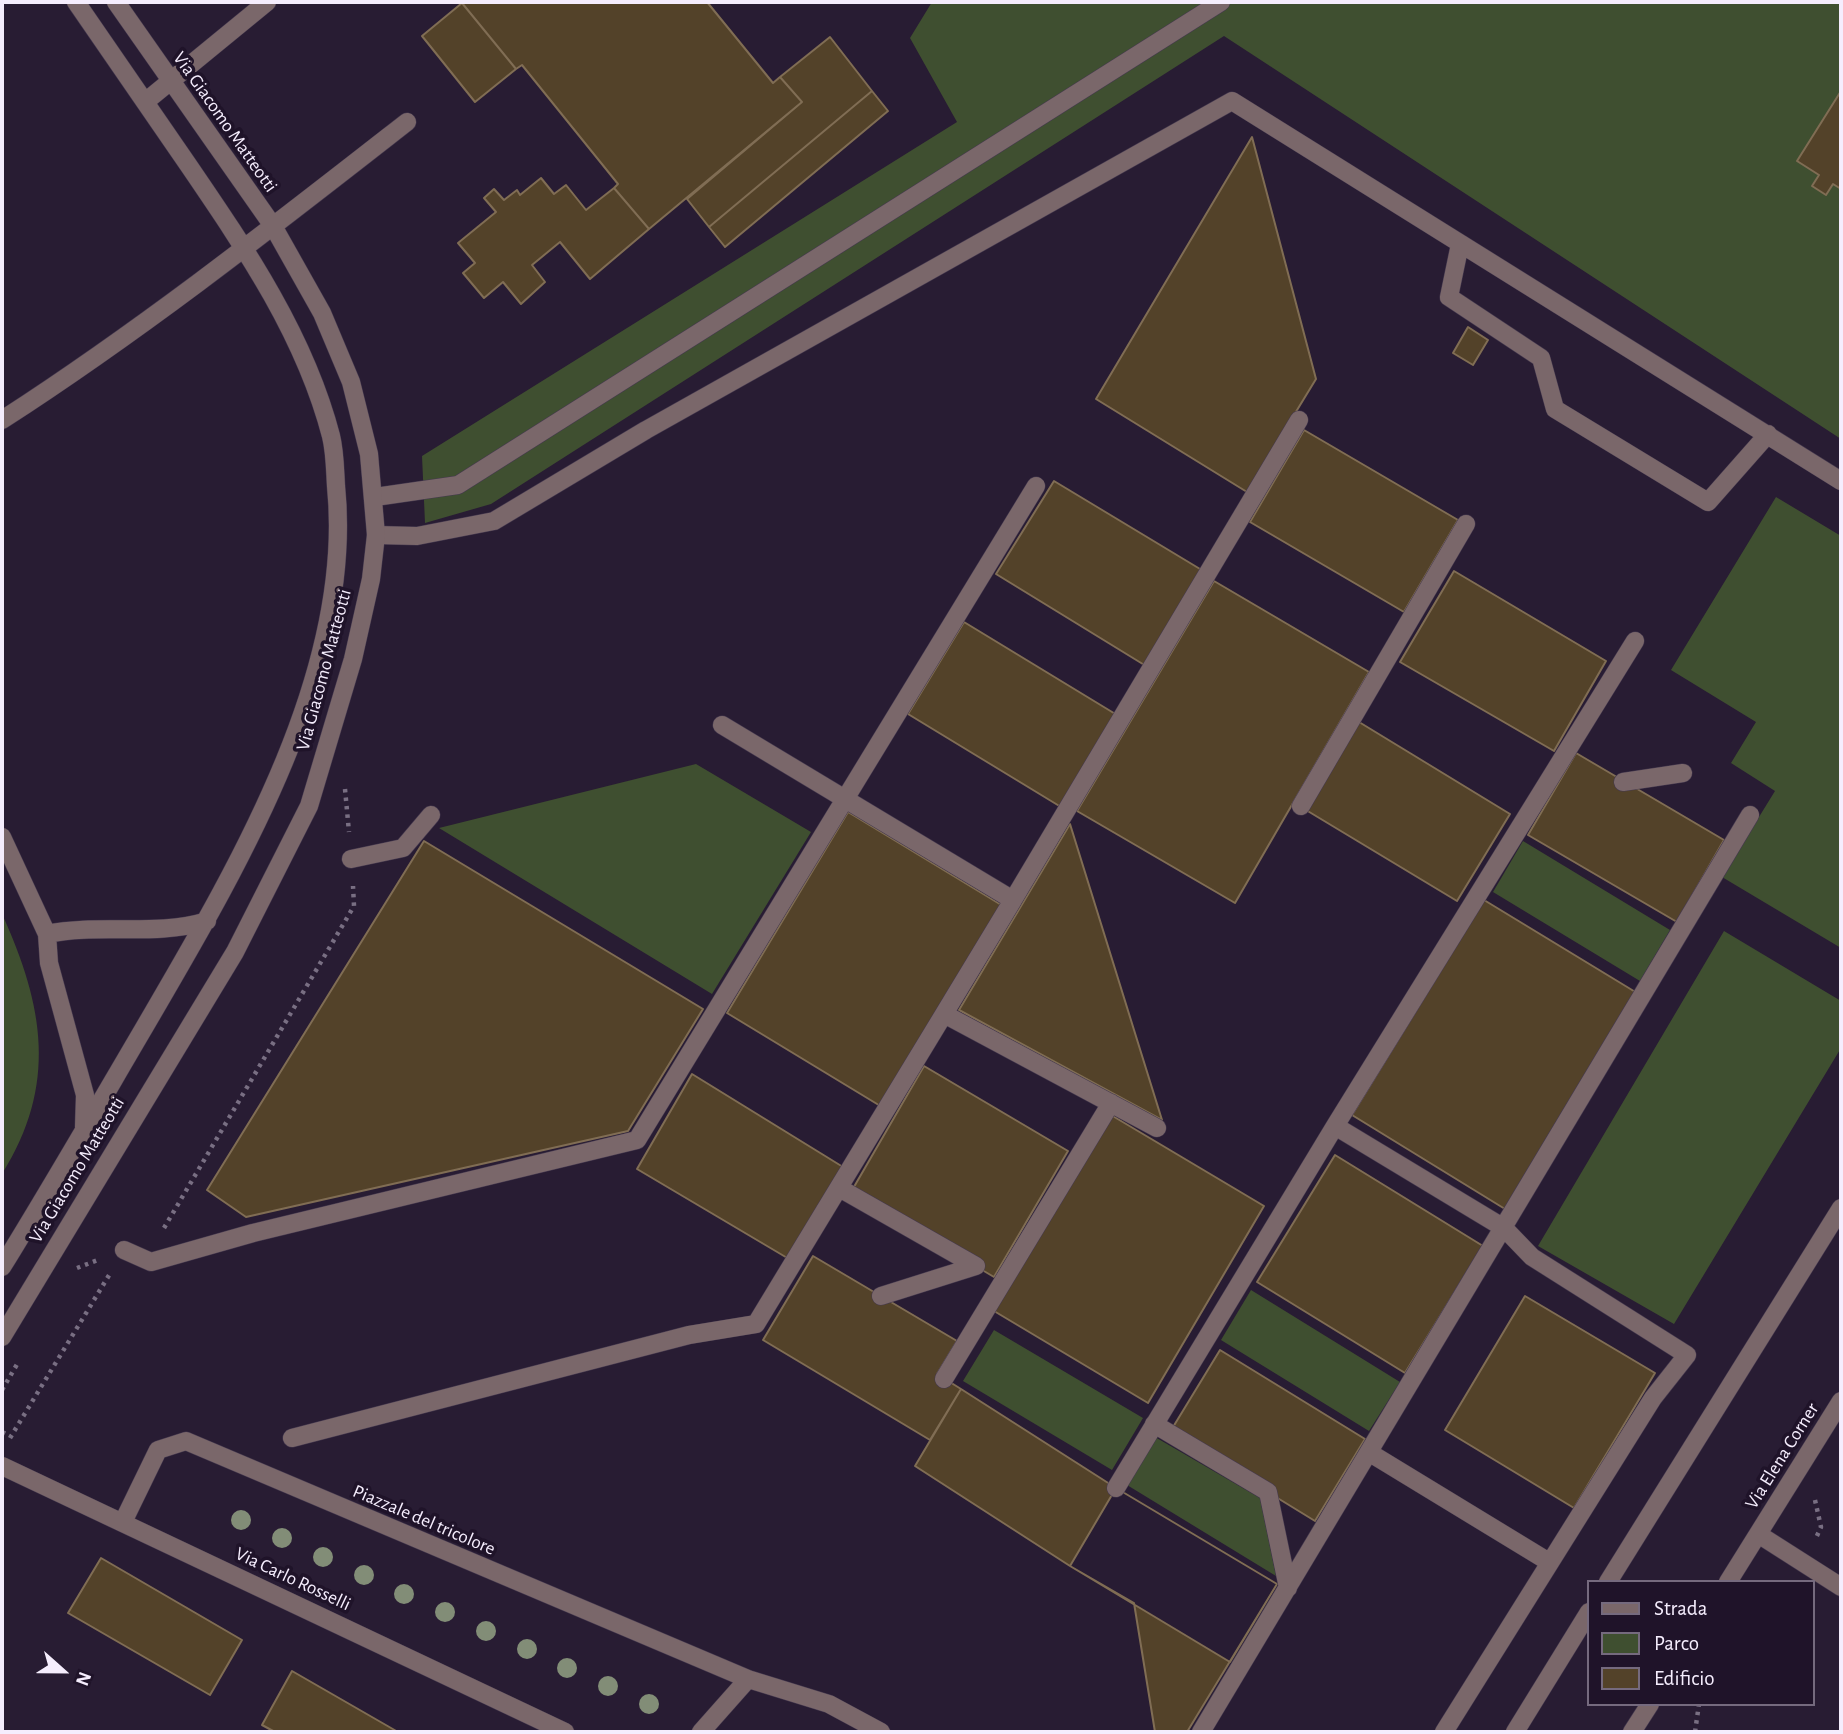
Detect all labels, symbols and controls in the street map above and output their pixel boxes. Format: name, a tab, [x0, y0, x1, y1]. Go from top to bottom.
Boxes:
street label: Via Giacomo Matteotti	[168, 47, 282, 197]
street label: Via Giacomo Matteotti	[291, 587, 357, 753]
street label: Via Giacomo Matteotti	[24, 1093, 130, 1247]
street label: Via Elena Corner	[1740, 1399, 1824, 1513]
street label: Piazzale del tricolore	[349, 1480, 499, 1560]
street label: Via Carlo Rosselli	[232, 1542, 354, 1616]
legend	[1588, 1580, 1815, 1706]
text: Strada	[1654, 1598, 1707, 1619]
text: Parco	[1654, 1633, 1699, 1654]
north arrow	[28, 1636, 98, 1706]
text: Edificio	[1654, 1668, 1715, 1689]
text: N	[72, 1669, 94, 1688]

